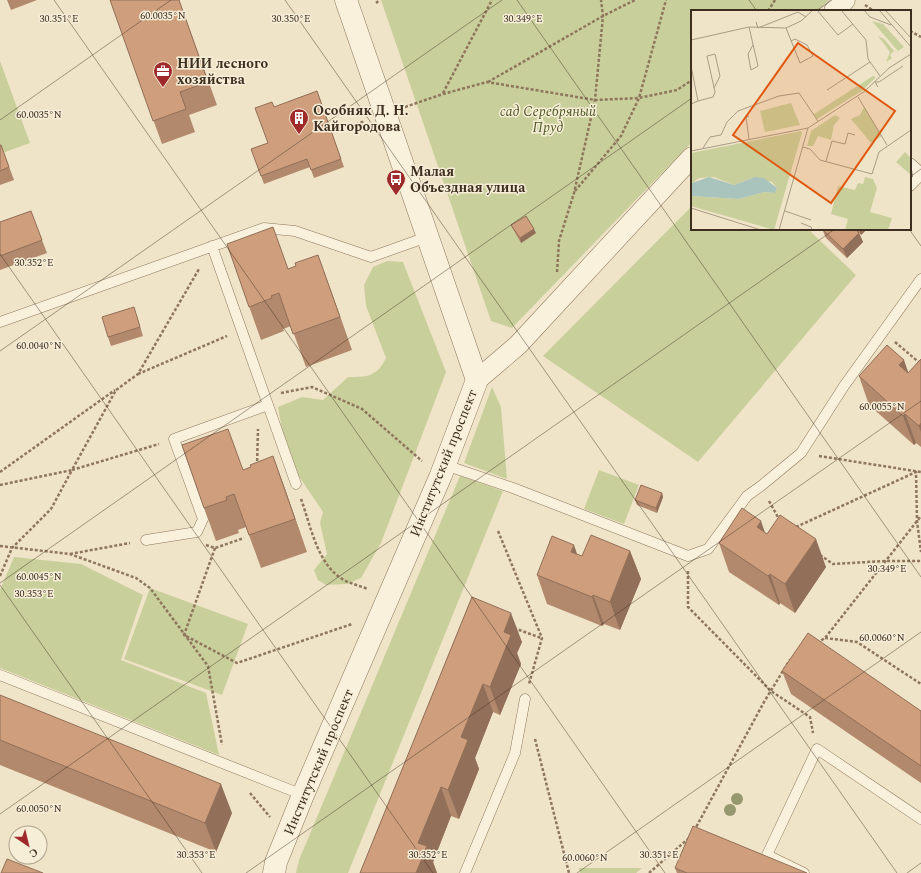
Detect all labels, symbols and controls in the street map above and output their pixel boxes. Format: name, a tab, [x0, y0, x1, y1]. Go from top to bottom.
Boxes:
text: 60.0035°N	[140, 8, 186, 24]
inset map	[691, 10, 911, 230]
text: 30.351°E	[39, 11, 79, 27]
text: 30.350°E	[271, 11, 311, 27]
text: 30.349°E	[503, 11, 543, 27]
place label: НИИ лесного хозяйства	[177, 53, 269, 90]
office icon: НИИ лесного хозяйства	[152, 60, 174, 88]
place label: Особняк Д. Н. Кайгородова	[313, 100, 409, 137]
park label: сад Серебряный Пруд	[500, 101, 597, 138]
text: 60.0035°N	[16, 107, 62, 123]
building icon: Особняк Д. Н. Кайгородова	[288, 107, 310, 135]
place label: Малая Объездная улица	[410, 161, 526, 198]
bus stop icon: Малая Объездная улица	[385, 168, 407, 196]
text: 30.352°E	[14, 255, 54, 271]
text: 60.0040°N	[16, 338, 62, 354]
street label: Институтский проспект	[404, 386, 483, 540]
text: 60.0055°N	[859, 399, 905, 415]
text: 30.349°E	[867, 561, 907, 577]
text: 60.0045°N	[16, 569, 62, 585]
text: 30.353°E	[14, 586, 54, 602]
text: 60.0060°N	[859, 630, 905, 646]
street label: Институтский проспект	[278, 686, 359, 839]
text: 60.0050°N	[16, 801, 62, 817]
north arrow	[8, 825, 48, 865]
text: С	[25, 844, 42, 862]
text: 30.353°E	[176, 847, 216, 863]
text: 30.352°E	[408, 847, 448, 863]
text: 30.351°E	[639, 847, 679, 863]
text: 60.0060°N	[562, 850, 608, 866]

